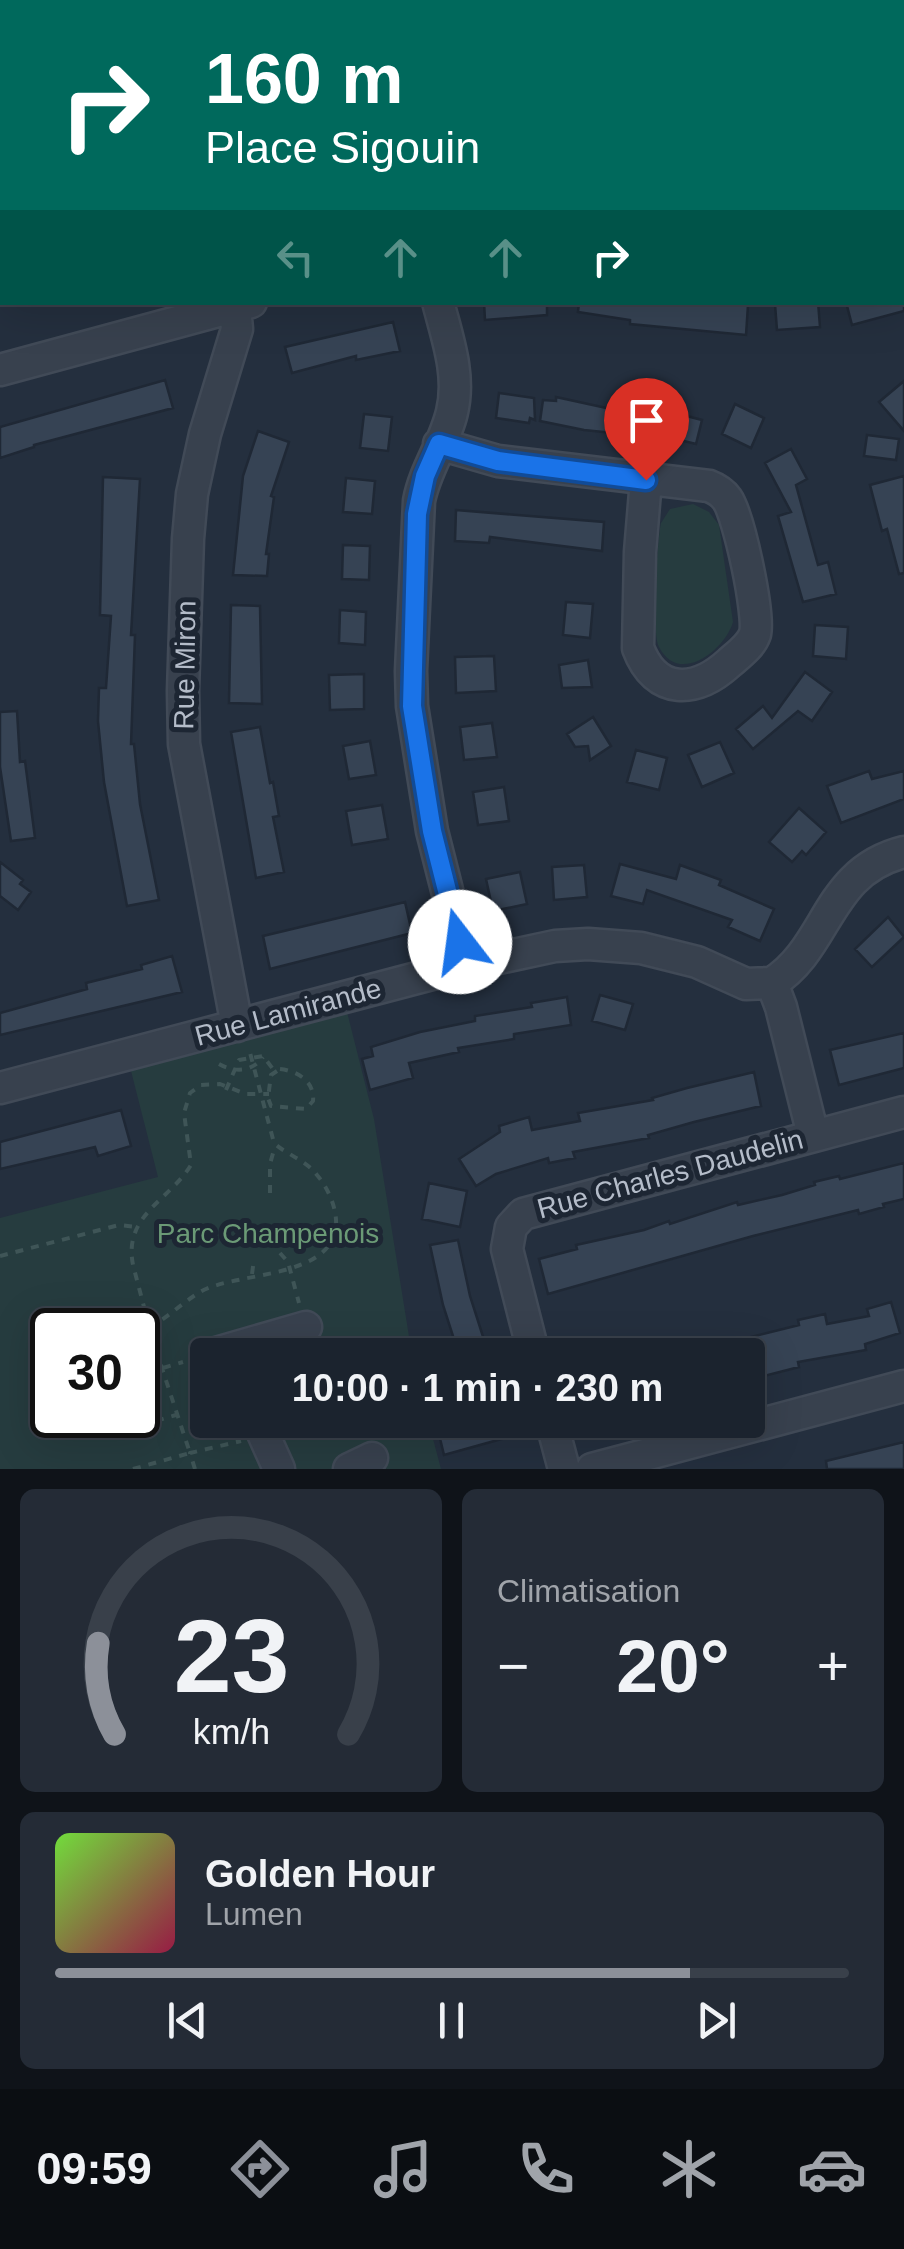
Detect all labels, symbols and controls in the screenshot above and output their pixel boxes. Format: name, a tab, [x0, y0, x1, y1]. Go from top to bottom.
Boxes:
icon: right	[40, 40, 170, 170]
text: 160 m	[205, 40, 403, 118]
text: Place Sigouin	[205, 122, 480, 173]
icon: left	[268, 230, 323, 285]
icon: ahead	[373, 230, 428, 285]
icon: ahead	[478, 230, 533, 285]
icon: right	[583, 230, 638, 285]
pin	[604, 378, 689, 481]
icon: arrive	[619, 393, 674, 448]
street label: Rue Miron	[168, 600, 202, 730]
position arrow	[408, 890, 512, 994]
street label: Rue Lamirande	[192, 972, 384, 1052]
street label: Rue Charles Daudelin	[534, 1124, 806, 1224]
park label: Parc Champenois	[157, 1218, 379, 1249]
speed limit sign: 30	[30, 1308, 160, 1438]
text: 10:00 · 1 min · 230 m	[292, 1367, 663, 1409]
text: Climatisation	[497, 1573, 680, 1609]
text: 23	[173, 1598, 289, 1714]
text: 20°	[616, 1624, 730, 1708]
text: −	[497, 1635, 529, 1697]
text: +	[817, 1635, 849, 1697]
text: km/h	[192, 1712, 270, 1752]
text: Golden Hour	[205, 1853, 435, 1895]
text: Lumen	[205, 1896, 303, 1932]
icon: previous	[160, 1993, 215, 2048]
icon: pause	[424, 1993, 479, 2048]
icon: next	[689, 1993, 744, 2048]
icon: directions	[225, 2134, 295, 2204]
icon: music	[368, 2134, 438, 2204]
icon: phone	[511, 2134, 581, 2204]
icon: climate	[654, 2134, 724, 2204]
icon: car	[797, 2134, 867, 2204]
text: 09:59	[37, 2143, 152, 2194]

